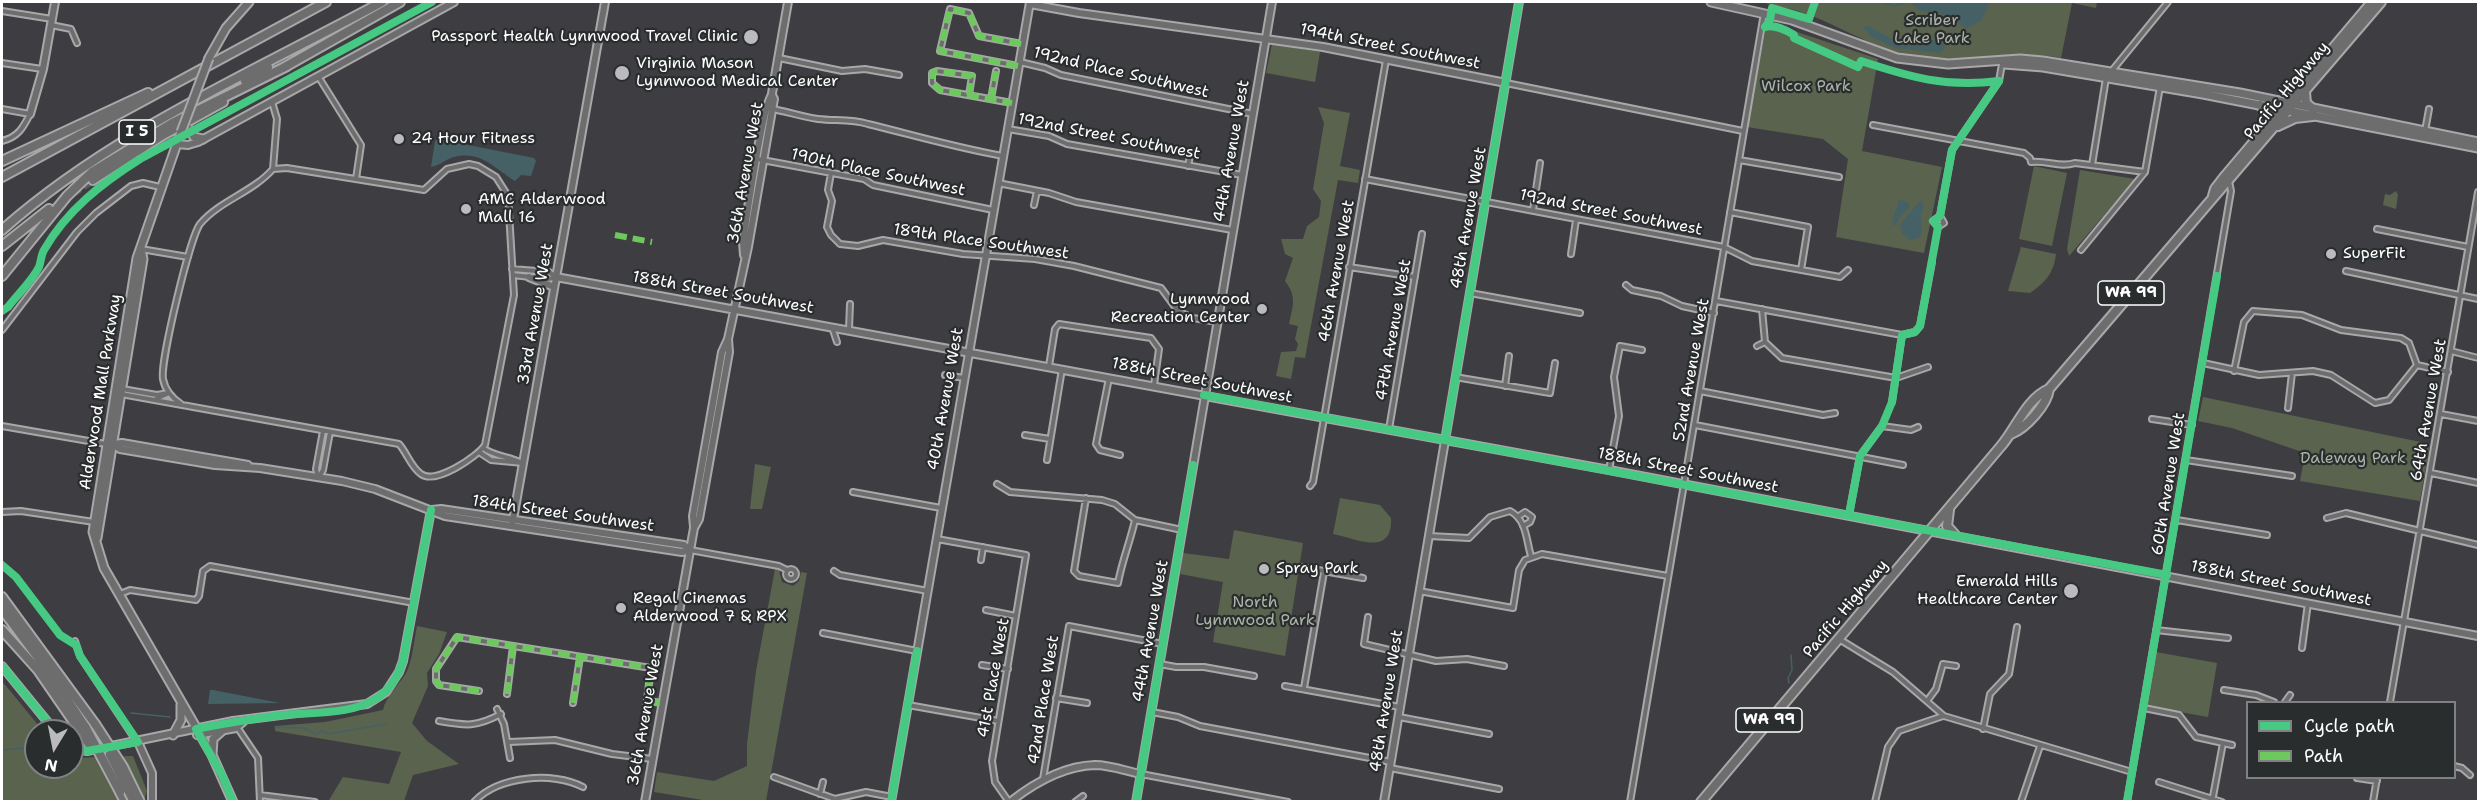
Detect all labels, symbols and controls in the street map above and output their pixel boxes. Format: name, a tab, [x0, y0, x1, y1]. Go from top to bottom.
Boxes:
park label: Scriber Lake Park	[1894, 11, 1970, 49]
street label: 194th Street Southwest	[1298, 20, 1482, 74]
place label: Passport Health Lynnwood Travel Clinic	[431, 27, 738, 47]
marker: Passport Health Lynnwood Travel Clinic	[742, 28, 760, 46]
street label: Pacific Highway	[2240, 38, 2334, 144]
street label: 192nd Place Southwest	[1031, 43, 1211, 103]
place label: Virginia Mason Lynnwood Medical Center	[636, 54, 839, 92]
marker: Virginia Mason Lynnwood Medical Center	[613, 64, 631, 82]
park label: Wilcox Park	[1761, 77, 1851, 97]
street label: 44th Avenue West	[1210, 78, 1254, 224]
street label: 36th Avenue West	[724, 100, 768, 246]
street label: 192nd Street Southwest	[1016, 110, 1202, 164]
road number: I 5	[119, 120, 155, 144]
place label: 24 Hour Fitness	[411, 129, 535, 149]
marker: 24 Hour Fitness	[392, 132, 406, 146]
street label: 190th Place Southwest	[789, 145, 967, 201]
street label: 48th Avenue West	[1447, 145, 1491, 291]
street label: 192nd Street Southwest	[1518, 186, 1704, 240]
place label: AMC Alderwood Mall 16	[478, 190, 606, 228]
street label: 46th Avenue West	[1315, 198, 1359, 344]
marker: AMC Alderwood Mall 16	[459, 202, 473, 216]
street label: 189th Place Southwest	[892, 220, 1070, 264]
street label: 33rd Avenue West	[514, 242, 558, 386]
place label: SuperFit	[2343, 244, 2406, 264]
marker: SuperFit	[2324, 247, 2338, 261]
street label: 47th Avenue West	[1372, 258, 1416, 402]
street label: 188th Street Southwest	[631, 268, 815, 318]
road number: WA 99	[2098, 281, 2164, 305]
place label: Lynnwood Recreation Center	[1111, 290, 1250, 328]
street label: Alderwood Mall Parkway	[76, 293, 126, 491]
street label: 52nd Avenue West	[1670, 297, 1714, 443]
marker: Lynnwood Recreation Center	[1255, 302, 1269, 316]
street label: 40th Avenue West	[924, 326, 968, 472]
street label: 64th Avenue West	[2407, 337, 2451, 483]
street label: 188th Street Southwest	[1110, 354, 1294, 408]
street label: 60th Avenue West	[2148, 411, 2190, 557]
street label: 188th Street Southwest	[1596, 444, 1780, 498]
park label: Daleway Park	[2300, 449, 2406, 469]
street label: 184th Street Southwest	[471, 492, 655, 536]
street label: Pacific Highway	[1799, 556, 1893, 662]
street label: 188th Street Southwest	[2189, 557, 2373, 611]
street label: 44th Avenue West	[1129, 558, 1173, 704]
place label: Spray Park	[1276, 559, 1359, 579]
marker: Spray Park	[1257, 562, 1271, 576]
place label: Emerald Hills Healthcare Center	[1917, 572, 2058, 610]
marker: Emerald Hills Healthcare Center	[2062, 582, 2080, 600]
place label: Regal Cinemas Alderwood 7 & RPX	[633, 589, 787, 627]
park label: North Lynnwood Park	[1195, 593, 1315, 631]
marker: Regal Cinemas Alderwood 7 & RPX	[614, 601, 628, 615]
street label: 41st Place West	[974, 617, 1014, 739]
street label: 48th Avenue West	[1366, 628, 1408, 774]
street label: 42nd Place West	[1024, 634, 1064, 766]
street label: 36th Avenue West	[624, 642, 668, 788]
legend	[2246, 701, 2456, 779]
road number: WA 99	[1736, 708, 1802, 732]
text: Cycle path	[2304, 714, 2395, 738]
north arrow	[24, 719, 84, 779]
text: Path	[2304, 744, 2343, 768]
text: N	[43, 754, 59, 777]

